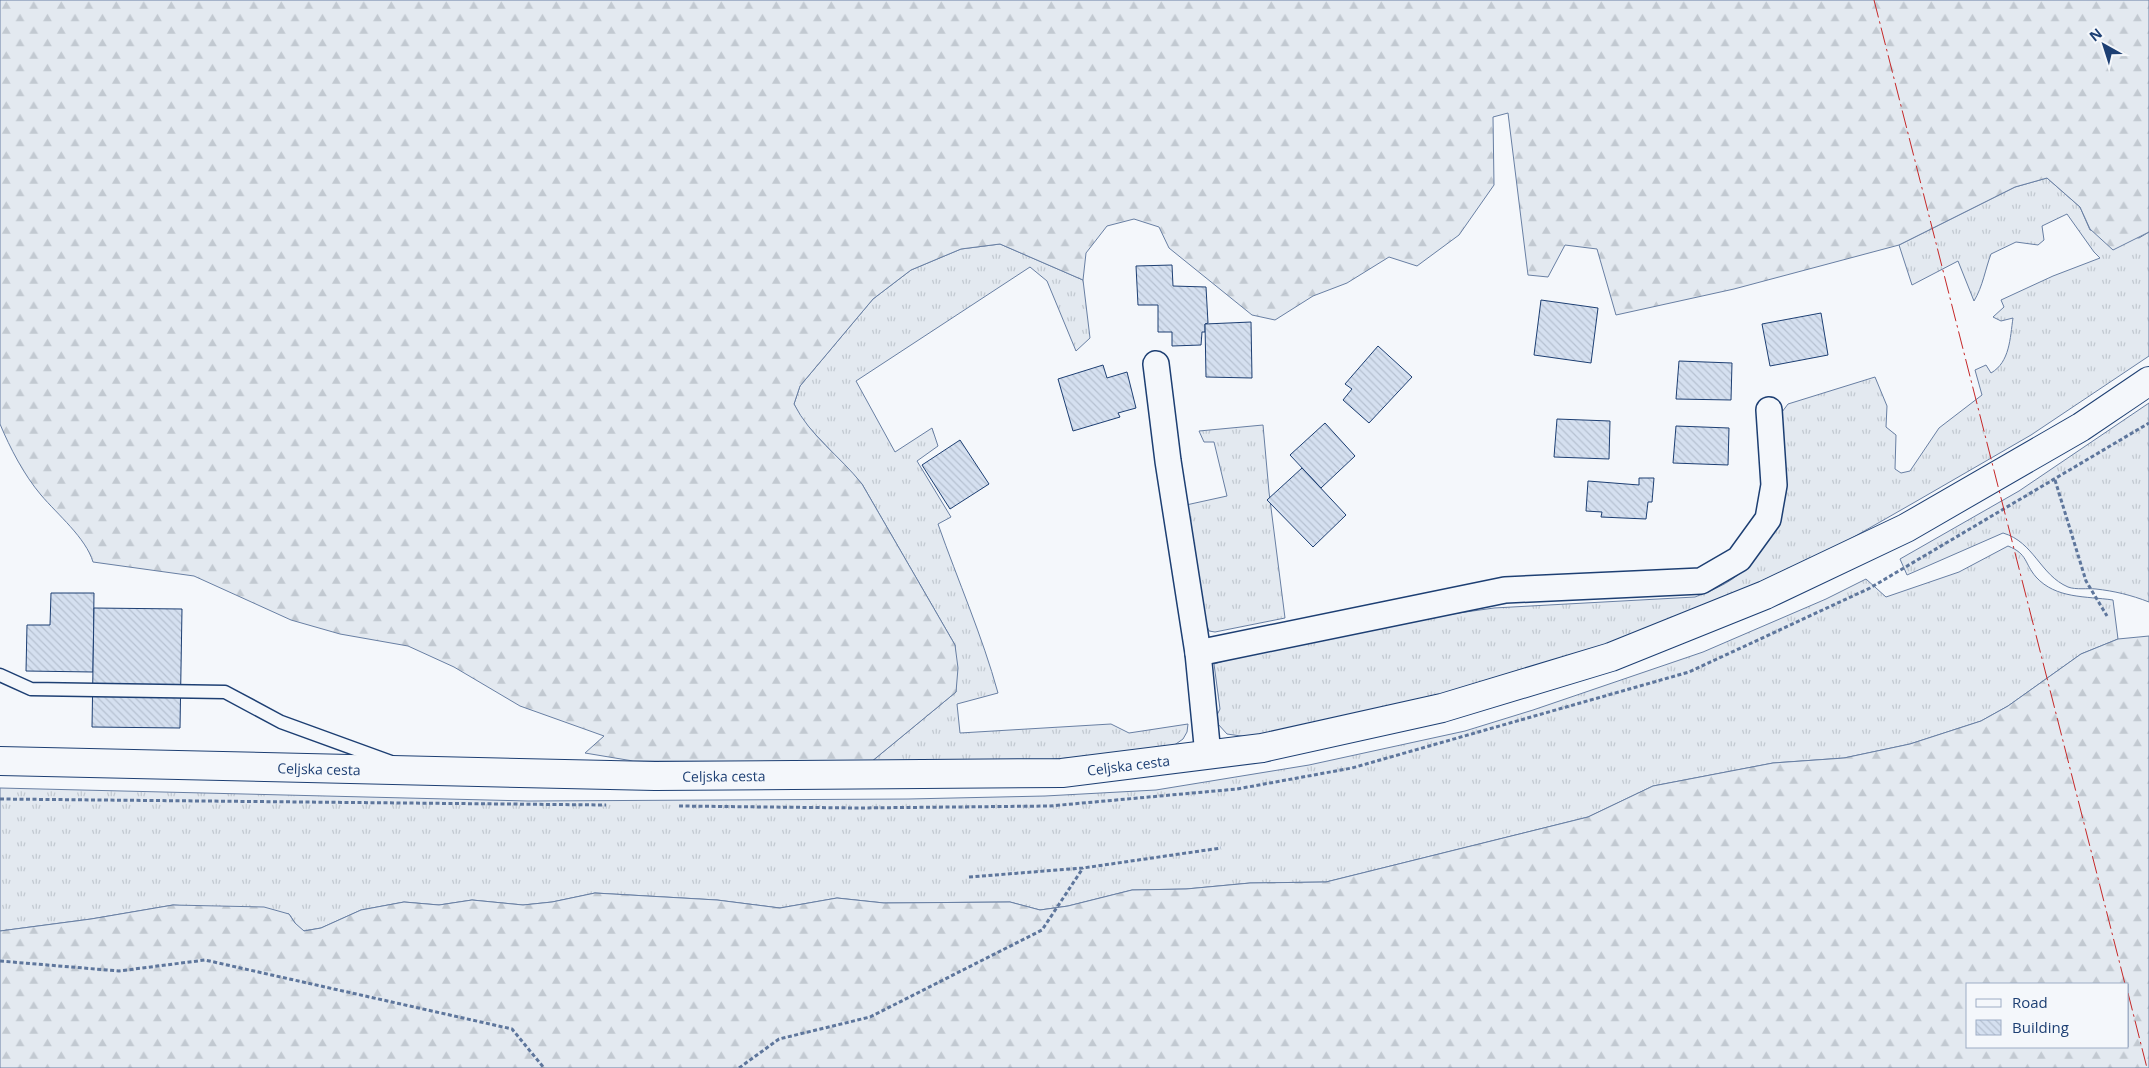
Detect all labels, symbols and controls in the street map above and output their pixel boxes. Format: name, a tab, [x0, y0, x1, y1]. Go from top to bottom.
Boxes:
north arrow	[2079, 20, 2129, 70]
text: N	[2085, 24, 2106, 45]
street label: Celjska cesta	[1086, 750, 1171, 779]
street label: Celjska cesta	[277, 758, 361, 779]
street label: Celjska cesta	[682, 766, 766, 785]
legend	[1966, 983, 2129, 1048]
text: Road	[2012, 992, 2048, 1012]
text: Building	[2012, 1017, 2069, 1037]

